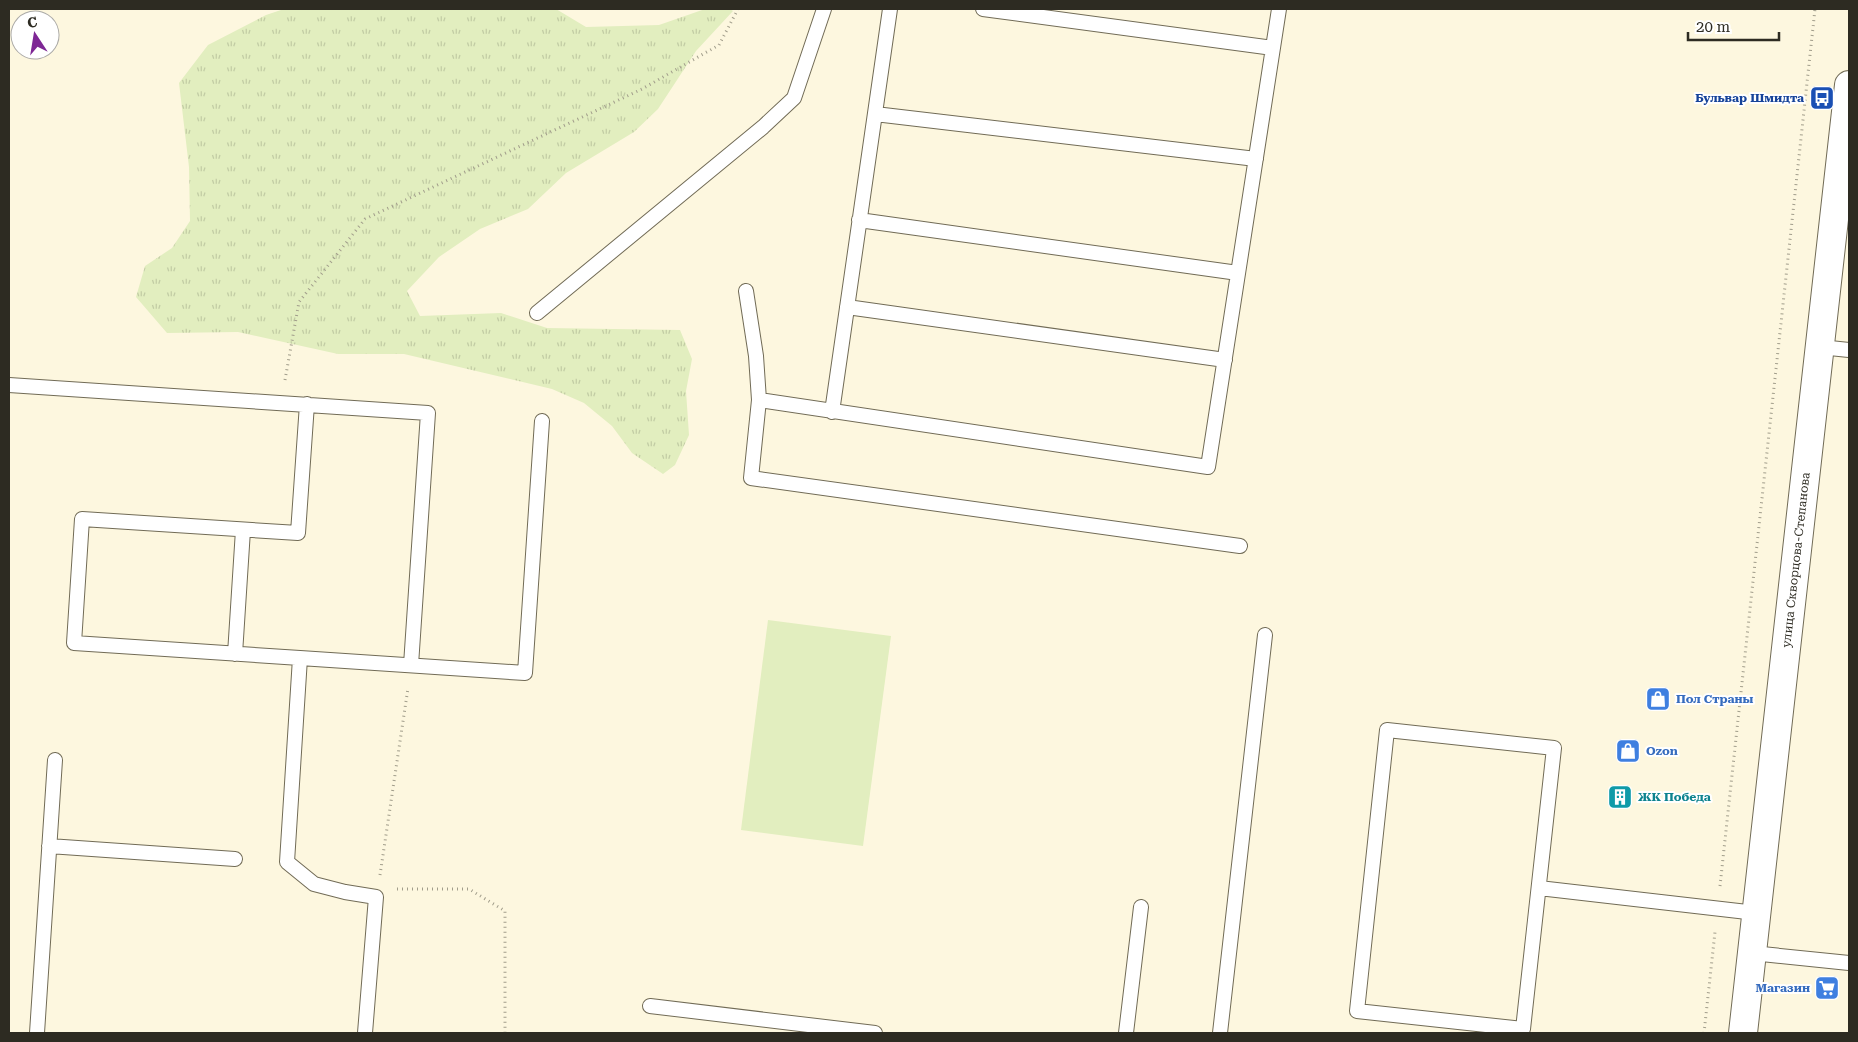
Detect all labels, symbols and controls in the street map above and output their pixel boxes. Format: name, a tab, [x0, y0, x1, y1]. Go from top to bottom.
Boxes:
north arrow	[10, 10, 60, 60]
scale bar	[1688, 10, 1779, 42]
text: С	[26, 13, 39, 31]
text: 20 m	[1696, 18, 1731, 36]
bus stop icon: Бульвар Шмидта	[1809, 85, 1835, 111]
place label: Бульвар Шмидта	[1695, 91, 1804, 105]
street label: улица Скворцова-Степанова	[1779, 471, 1813, 648]
shop icon: Пол Страны	[1645, 686, 1671, 712]
place label: Пол Страны	[1676, 692, 1754, 706]
shop icon: Ozon	[1615, 738, 1641, 764]
place label: Ozon	[1646, 744, 1678, 758]
building icon: ЖК Победа	[1607, 784, 1633, 810]
place label: ЖК Победа	[1638, 790, 1711, 804]
supermarket icon: Магазин	[1814, 975, 1840, 1001]
place label: Магазин	[1755, 981, 1810, 995]

